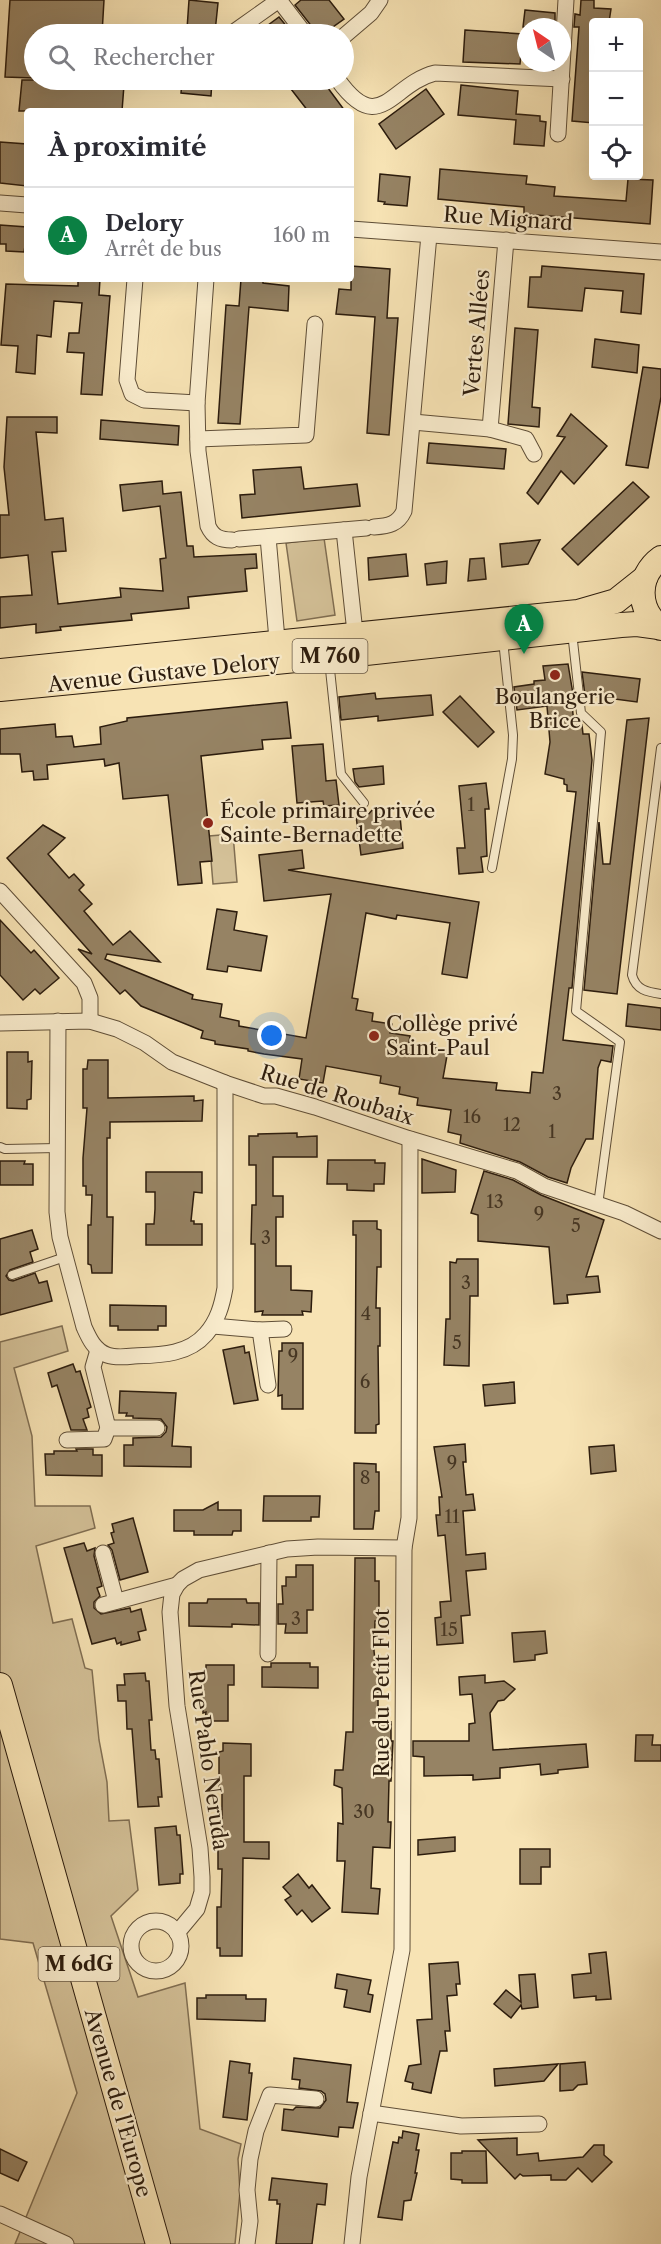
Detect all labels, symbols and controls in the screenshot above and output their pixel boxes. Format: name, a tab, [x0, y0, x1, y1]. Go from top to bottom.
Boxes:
north arrow	[517, 18, 571, 72]
map controls	[589, 18, 643, 180]
button: +	[589, 18, 643, 72]
search box	[24, 24, 354, 90]
icon: search	[45, 41, 78, 74]
text: Rechercher	[93, 44, 215, 71]
button: −	[589, 72, 643, 126]
button: locate	[589, 126, 643, 180]
text: À proximité	[48, 131, 207, 163]
street label: Rue Mignard	[442, 202, 574, 236]
text: Delory	[105, 210, 183, 237]
text: A	[60, 223, 75, 247]
text: 160 m	[273, 223, 330, 247]
text: Arrêt de bus	[105, 237, 222, 261]
street label: Vertes Allées	[458, 268, 495, 399]
pin: A	[504, 604, 544, 654]
road number: M 760	[292, 639, 368, 673]
street label: Avenue Gustave Delory	[45, 648, 282, 697]
marker: Boulangerie Brice	[548, 668, 562, 682]
place label: Boulangerie Brice	[495, 684, 615, 733]
house number: 1	[467, 794, 475, 816]
place label: École primaire privée Sainte-Bernadette	[220, 798, 435, 847]
marker: École primaire privée Sainte-Bernadette	[201, 816, 215, 830]
place label: Collège privé Saint-Paul	[386, 1011, 518, 1060]
your location	[257, 1021, 286, 1050]
marker: Collège privé Saint-Paul	[367, 1029, 381, 1043]
street label: Rue de Roubaix	[257, 1059, 418, 1130]
house number: 3	[552, 1083, 562, 1105]
house number: 16	[463, 1106, 481, 1128]
house number: 12	[503, 1114, 521, 1136]
house number: 1	[548, 1121, 556, 1143]
house number: 13	[486, 1191, 504, 1213]
house number: 9	[534, 1203, 544, 1225]
house number: 5	[571, 1215, 581, 1237]
house number: 3	[261, 1227, 271, 1249]
house number: 3	[461, 1272, 471, 1294]
house number: 4	[361, 1303, 371, 1325]
house number: 5	[452, 1332, 462, 1354]
house number: 9	[288, 1345, 298, 1367]
house number: 6	[360, 1371, 370, 1393]
house number: 9	[447, 1452, 457, 1474]
house number: 8	[360, 1467, 370, 1489]
house number: 11	[444, 1506, 460, 1528]
house number: 3	[291, 1608, 301, 1630]
street label: Rue du Petit Flot	[369, 1608, 394, 1778]
house number: 15	[440, 1619, 458, 1641]
street label: Rue Pablo Neruda	[183, 1668, 234, 1853]
house number: 30	[353, 1801, 375, 1823]
road number: M 6dG	[38, 1947, 119, 1981]
street label: Avenue de l'Europe	[79, 2005, 157, 2200]

